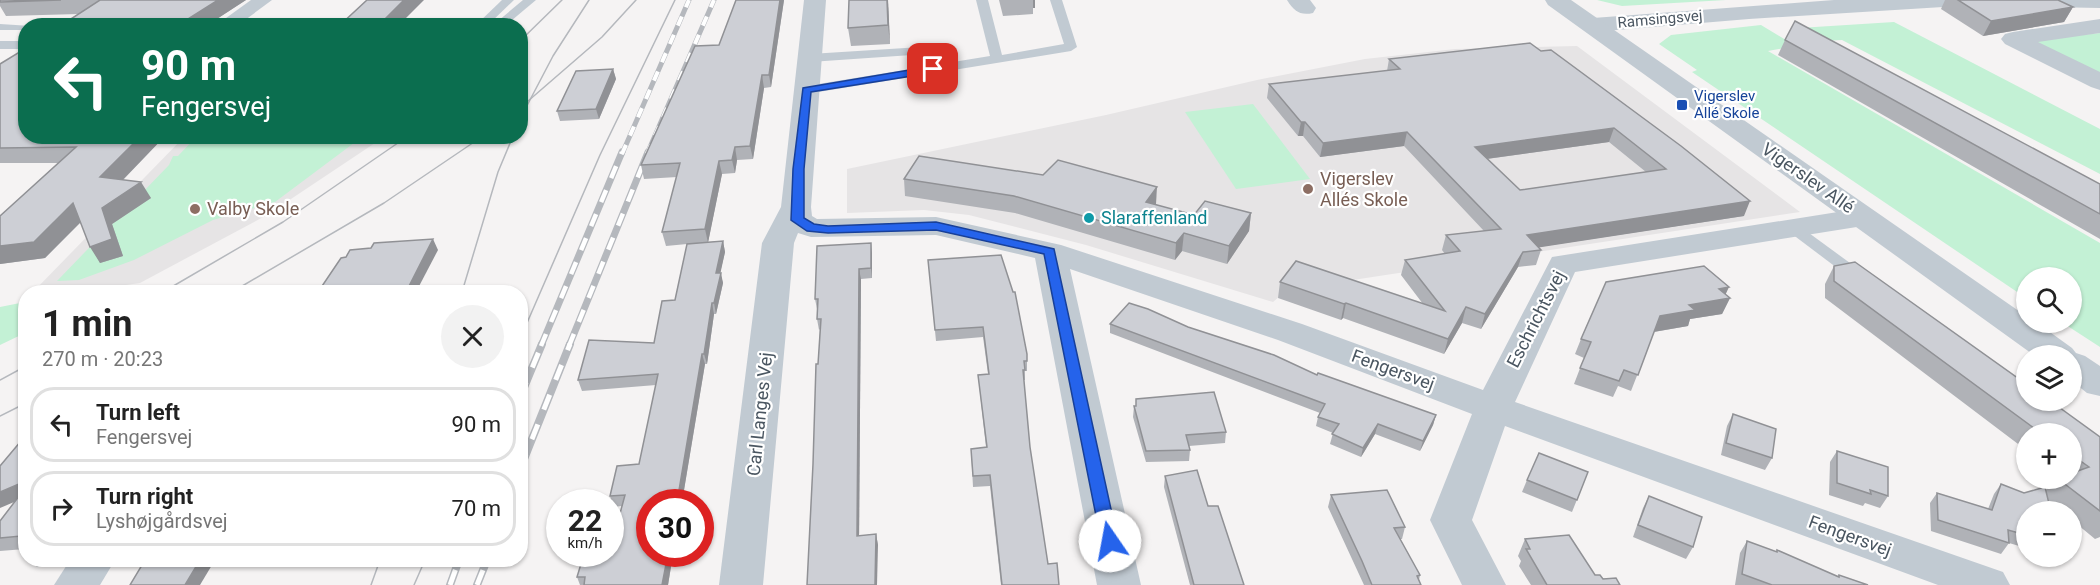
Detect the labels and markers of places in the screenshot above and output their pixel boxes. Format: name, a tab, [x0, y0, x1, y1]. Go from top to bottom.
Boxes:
pin	[907, 43, 958, 94]
place label: Vigerslev Allé Skole	[1694, 87, 1759, 122]
marker: Vigerslev Allé Skole	[1675, 98, 1689, 112]
place label: Vigerslev Allés Skole	[1320, 168, 1408, 210]
marker: Vigerslev Allés Skole	[1301, 182, 1315, 196]
place label: Valby Skole	[207, 198, 299, 219]
marker: Valby Skole	[188, 202, 202, 216]
place label: Slaraffenland	[1101, 207, 1207, 228]
marker: Slaraffenland	[1082, 211, 1096, 225]

